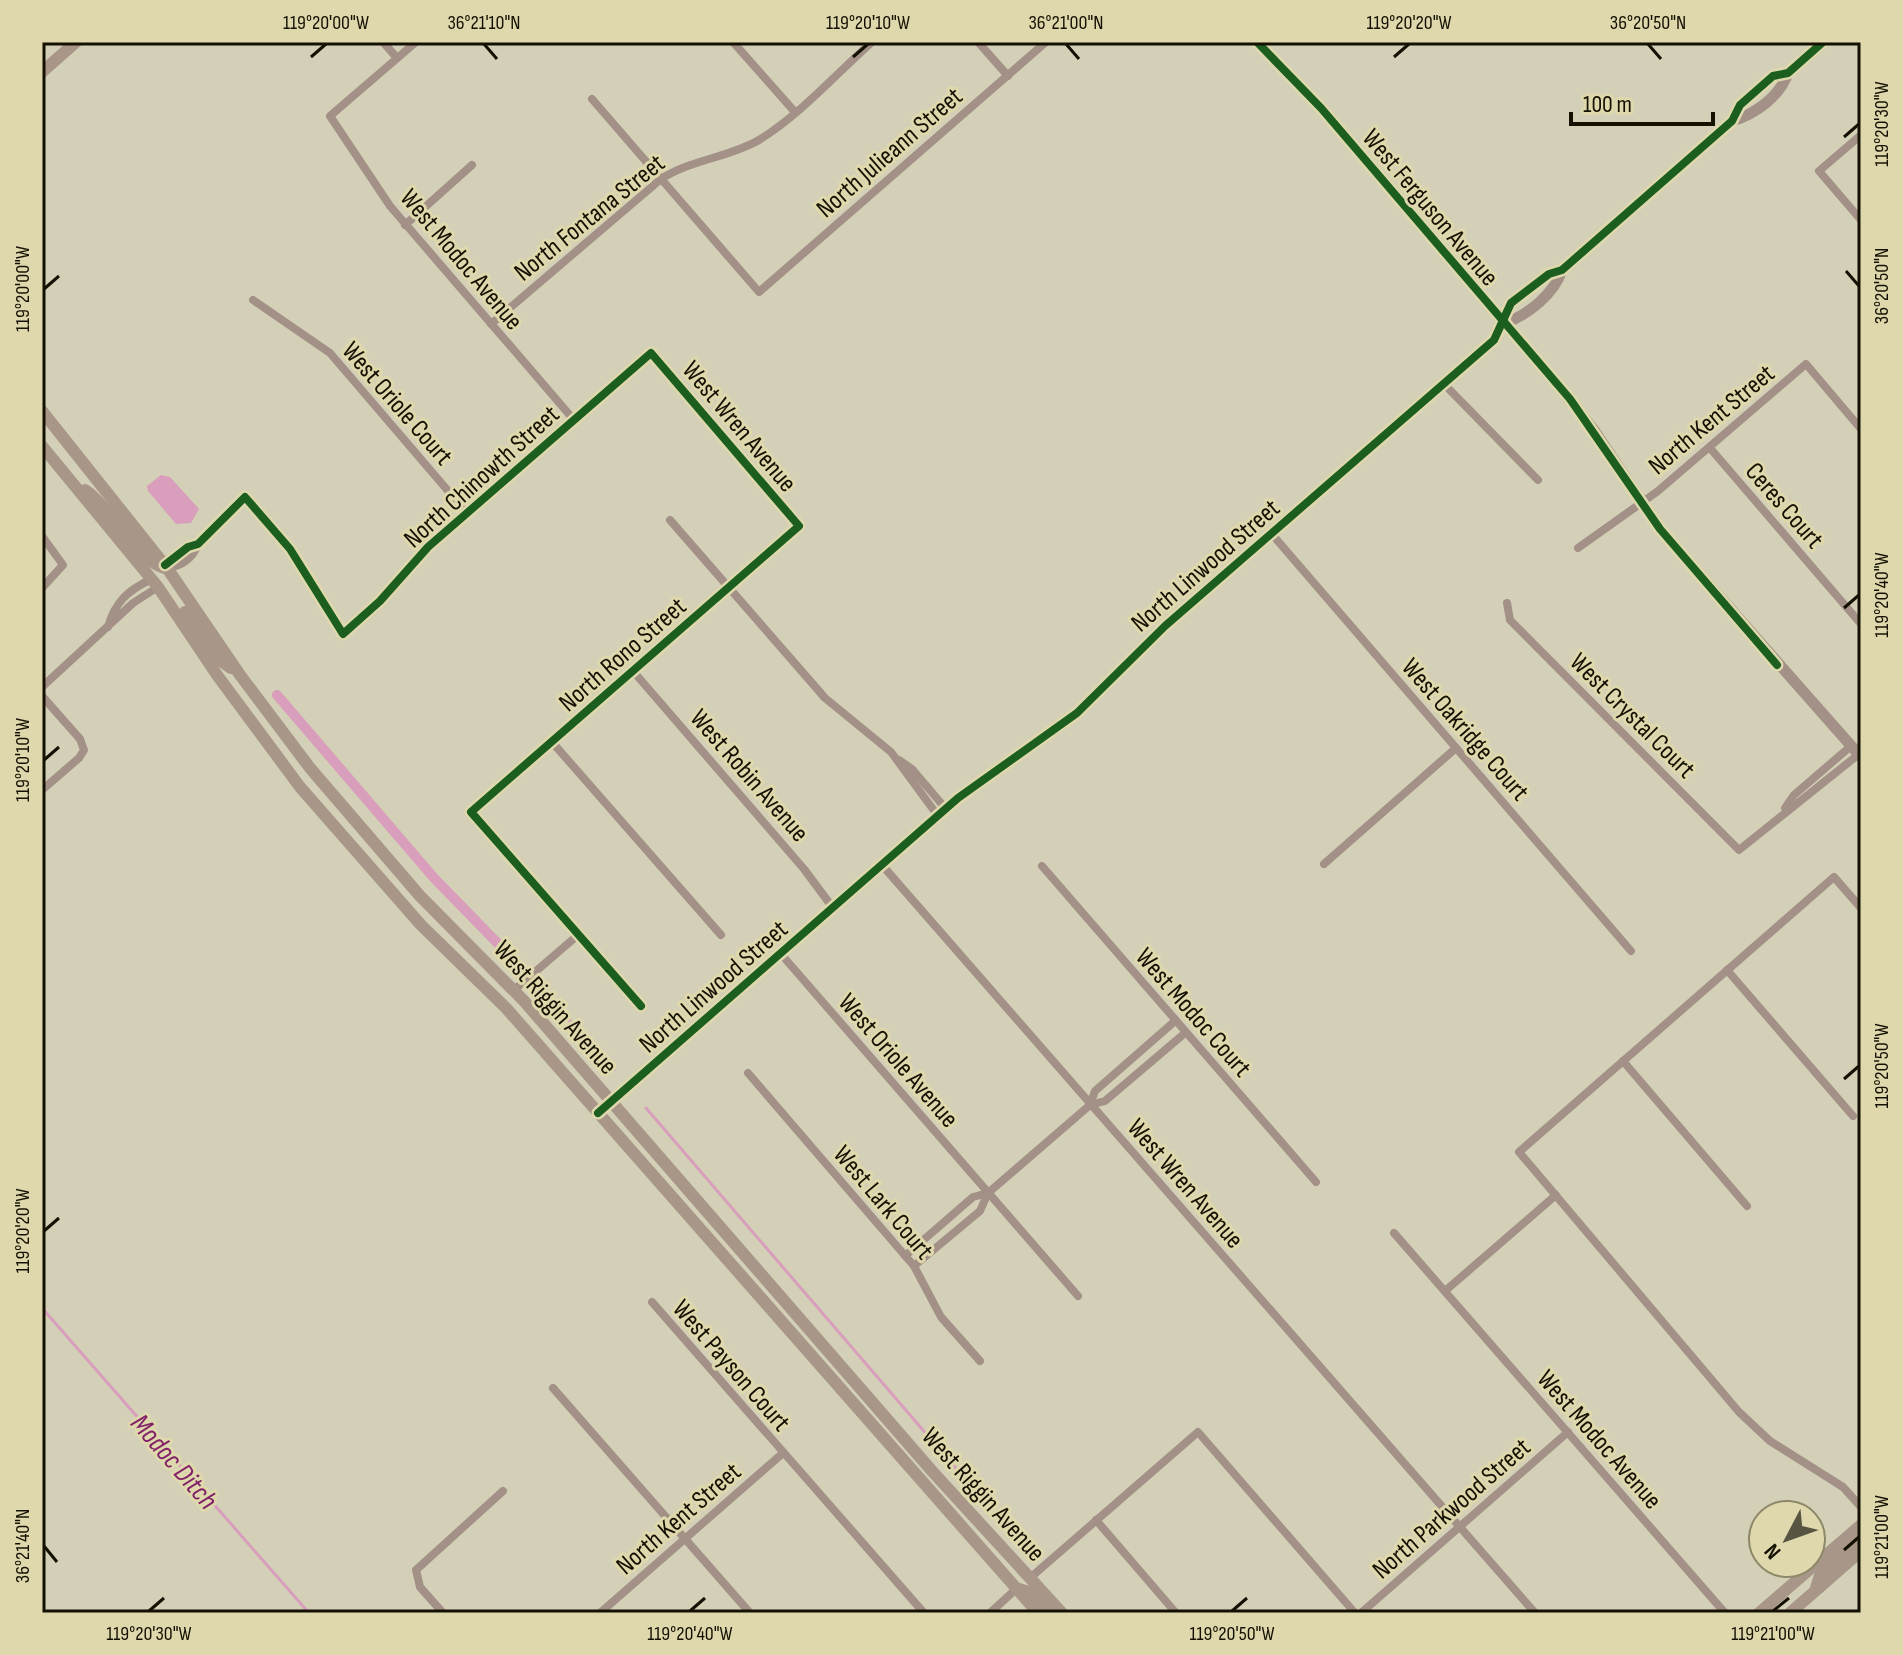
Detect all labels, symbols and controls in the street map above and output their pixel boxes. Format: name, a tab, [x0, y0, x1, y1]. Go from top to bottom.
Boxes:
text: 119°20'00"W	[283, 11, 369, 35]
text: 36°21'10"N	[447, 11, 521, 35]
text: 119°20'10"W	[826, 11, 910, 35]
text: 36°21'00"N	[1029, 11, 1103, 35]
text: 119°20'20"W	[1366, 11, 1452, 35]
text: 36°20'50"N	[1610, 11, 1686, 35]
scale bar	[1571, 76, 1713, 126]
street label: North Julieann Street	[811, 81, 969, 225]
text: 119°20'30"W	[1870, 81, 1894, 167]
text: 100 m	[1583, 90, 1632, 119]
street label: West Ferguson Avenue	[1355, 123, 1504, 293]
street label: North Fontana Street	[508, 148, 671, 288]
street label: West Modoc Avenue	[393, 183, 529, 337]
text: 119°20'00"W	[11, 246, 35, 332]
text: 36°20'50"N	[1870, 248, 1894, 324]
street label: West Oriole Court	[335, 336, 459, 472]
street label: West Wren Avenue	[675, 355, 803, 499]
street label: North Kent Street	[1643, 358, 1781, 482]
street label: North Chinowth Street	[398, 399, 566, 555]
street label: Ceres Court	[1738, 457, 1830, 555]
street label: North Linwood Street	[1125, 493, 1287, 639]
text: 119°20'40"W	[1870, 552, 1894, 638]
street label: North Rono Street	[553, 591, 693, 719]
street label: West Crystal Court	[1563, 647, 1701, 785]
street label: West Oakridge Court	[1395, 652, 1535, 808]
street label: West Robin Avenue	[683, 703, 815, 849]
text: 119°20'10"W	[11, 718, 35, 802]
street label: North Linwood Street	[633, 914, 795, 1060]
street label: West Riggin Avenue	[487, 935, 623, 1081]
street label: West Modoc Court	[1129, 942, 1257, 1084]
street label: West Oriole Avenue	[831, 988, 964, 1134]
text: 119°20'50"W	[1870, 1024, 1894, 1108]
street label: West Wren Avenue	[1120, 1113, 1249, 1255]
street label: West Lark Court	[826, 1140, 940, 1266]
text: 119°20'20"W	[11, 1188, 35, 1274]
street label: West Payson Court	[665, 1294, 796, 1438]
street label: West Modoc Avenue	[1530, 1364, 1668, 1516]
water label: Modoc Ditch	[124, 1408, 224, 1517]
street label: West Riggin Avenue	[915, 1422, 1051, 1568]
street label: North Parkwood Street	[1367, 1432, 1537, 1586]
street label: North Kent Street	[610, 1457, 748, 1582]
text: 119°21'00"W	[1870, 1495, 1894, 1579]
north arrow	[1747, 1499, 1827, 1579]
text: 36°21'40"N	[11, 1509, 35, 1583]
text: N	[1759, 1538, 1787, 1564]
text: 119°20'30"W	[106, 1622, 192, 1646]
text: 119°20'40"W	[647, 1622, 733, 1646]
text: 119°20'50"W	[1190, 1622, 1274, 1646]
text: 119°21'00"W	[1731, 1622, 1815, 1646]

